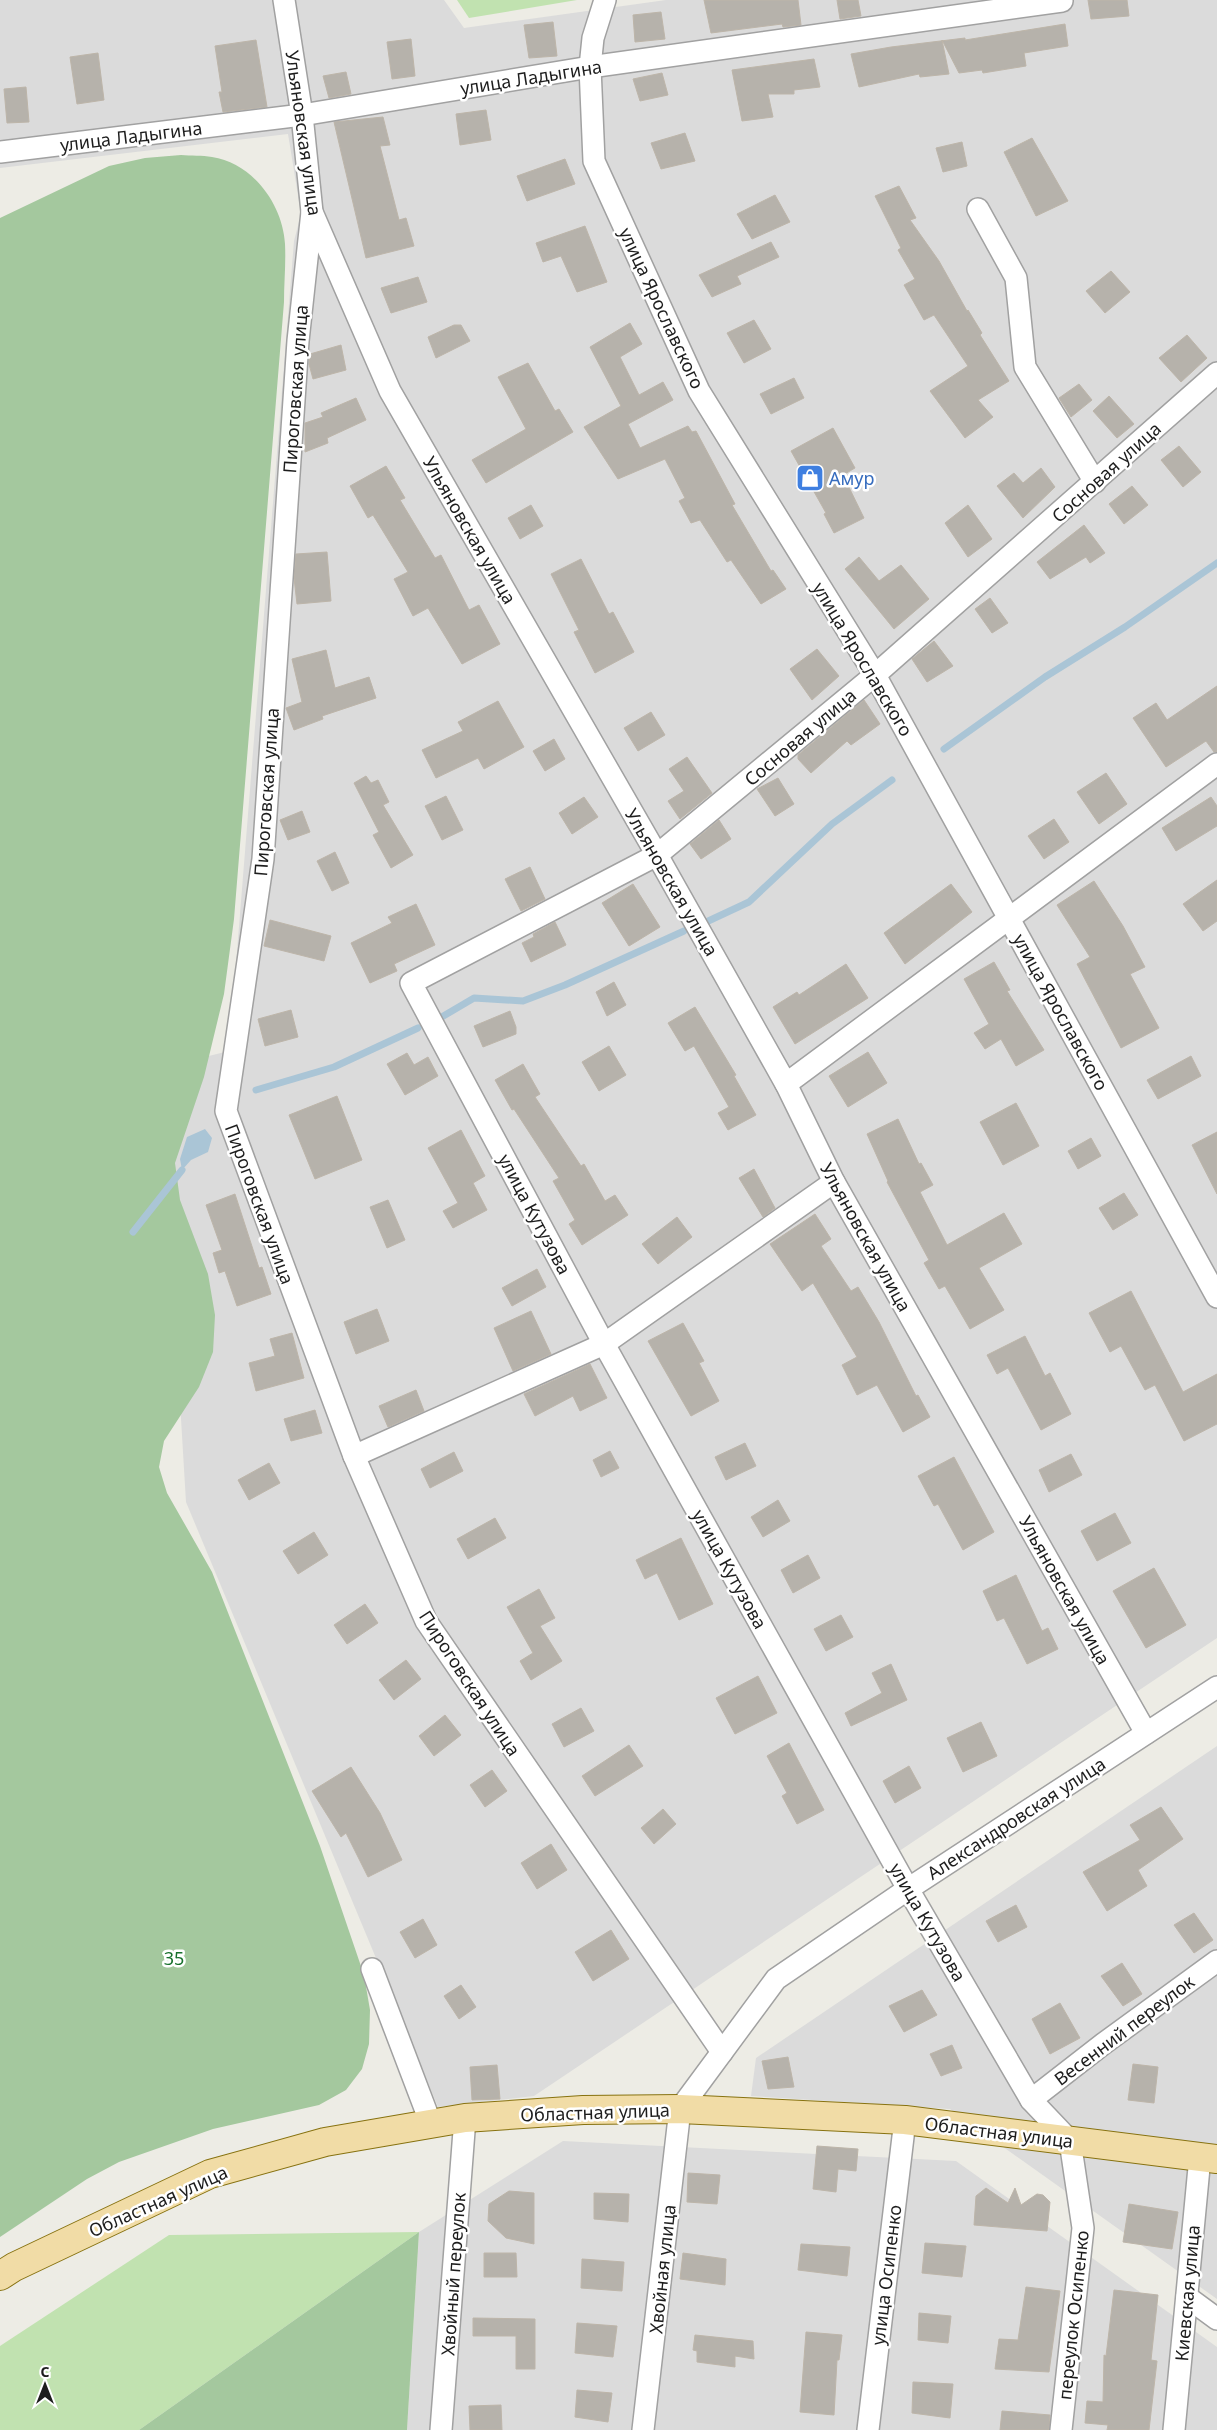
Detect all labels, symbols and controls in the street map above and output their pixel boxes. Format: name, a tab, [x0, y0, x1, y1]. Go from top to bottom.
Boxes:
street label: Ульяновская улица	[281, 49, 327, 217]
street label: улица Ладыгина	[459, 54, 603, 100]
street label: улица Ладыгина	[59, 115, 203, 157]
street label: улица Ярославского	[614, 223, 710, 393]
street label: Пироговская улица	[277, 304, 313, 474]
street label: Сосновая улица	[1046, 417, 1166, 527]
street label: Ульяновская улица	[418, 452, 522, 608]
shop icon: Амур	[795, 463, 825, 493]
place label: Амур	[829, 466, 874, 490]
street label: улица Ярославского	[807, 578, 919, 740]
street label: Сосновая улица	[739, 683, 861, 791]
street label: Пироговская улица	[248, 707, 284, 877]
street label: Ульяновская улица	[620, 804, 724, 960]
street label: улица Ярославского	[1008, 929, 1114, 1095]
street label: Пироговская улица	[220, 1121, 300, 1287]
street label: улица Кутузова	[493, 1150, 577, 1278]
street label: Ульяновская улица	[815, 1158, 917, 1316]
street label: улица Кутузова	[687, 1505, 773, 1633]
street label: Ульяновская улица	[1014, 1511, 1116, 1669]
street label: Пироговская улица	[414, 1606, 526, 1760]
street label: Александровская улица	[922, 1751, 1110, 1885]
street label: улица Кутузова	[884, 1858, 972, 1986]
park label: 35	[164, 1946, 184, 1970]
street label: Весенний переулок	[1049, 1969, 1199, 2091]
street label: Областная улица	[520, 2097, 670, 2127]
street label: Областная улица	[923, 2111, 1075, 2153]
street label: Областная улица	[85, 2160, 231, 2242]
street label: Хвойный переулок	[435, 2191, 471, 2356]
street label: Хвойная улица	[643, 2203, 681, 2335]
street label: улица Осипенко	[865, 2203, 907, 2347]
street label: Киевская улица	[1169, 2224, 1205, 2362]
street label: переулок Осипенко	[1052, 2229, 1094, 2401]
north arrow	[20, 2360, 70, 2410]
text: С	[40, 2362, 50, 2381]

